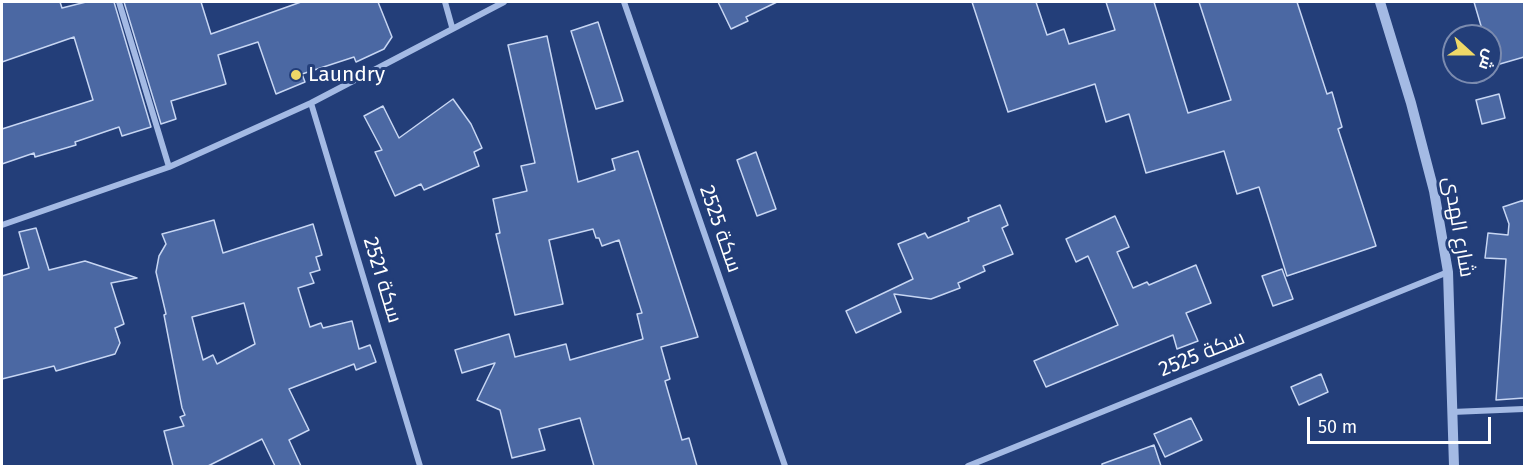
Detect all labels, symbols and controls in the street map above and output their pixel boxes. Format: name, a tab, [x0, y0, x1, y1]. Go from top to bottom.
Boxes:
north arrow	[1442, 24, 1502, 84]
text: ش	[1475, 47, 1500, 73]
place label: Laundry	[308, 62, 385, 88]
marker: Laundry	[289, 68, 303, 82]
street label: شارع الهدى	[1437, 175, 1479, 279]
street label: سكة 2525	[693, 182, 747, 276]
street label: سكة 2521	[357, 234, 407, 326]
street label: سكة 2525	[1155, 325, 1249, 383]
scale bar	[1310, 405, 1494, 443]
text: 50 m	[1318, 416, 1357, 438]

